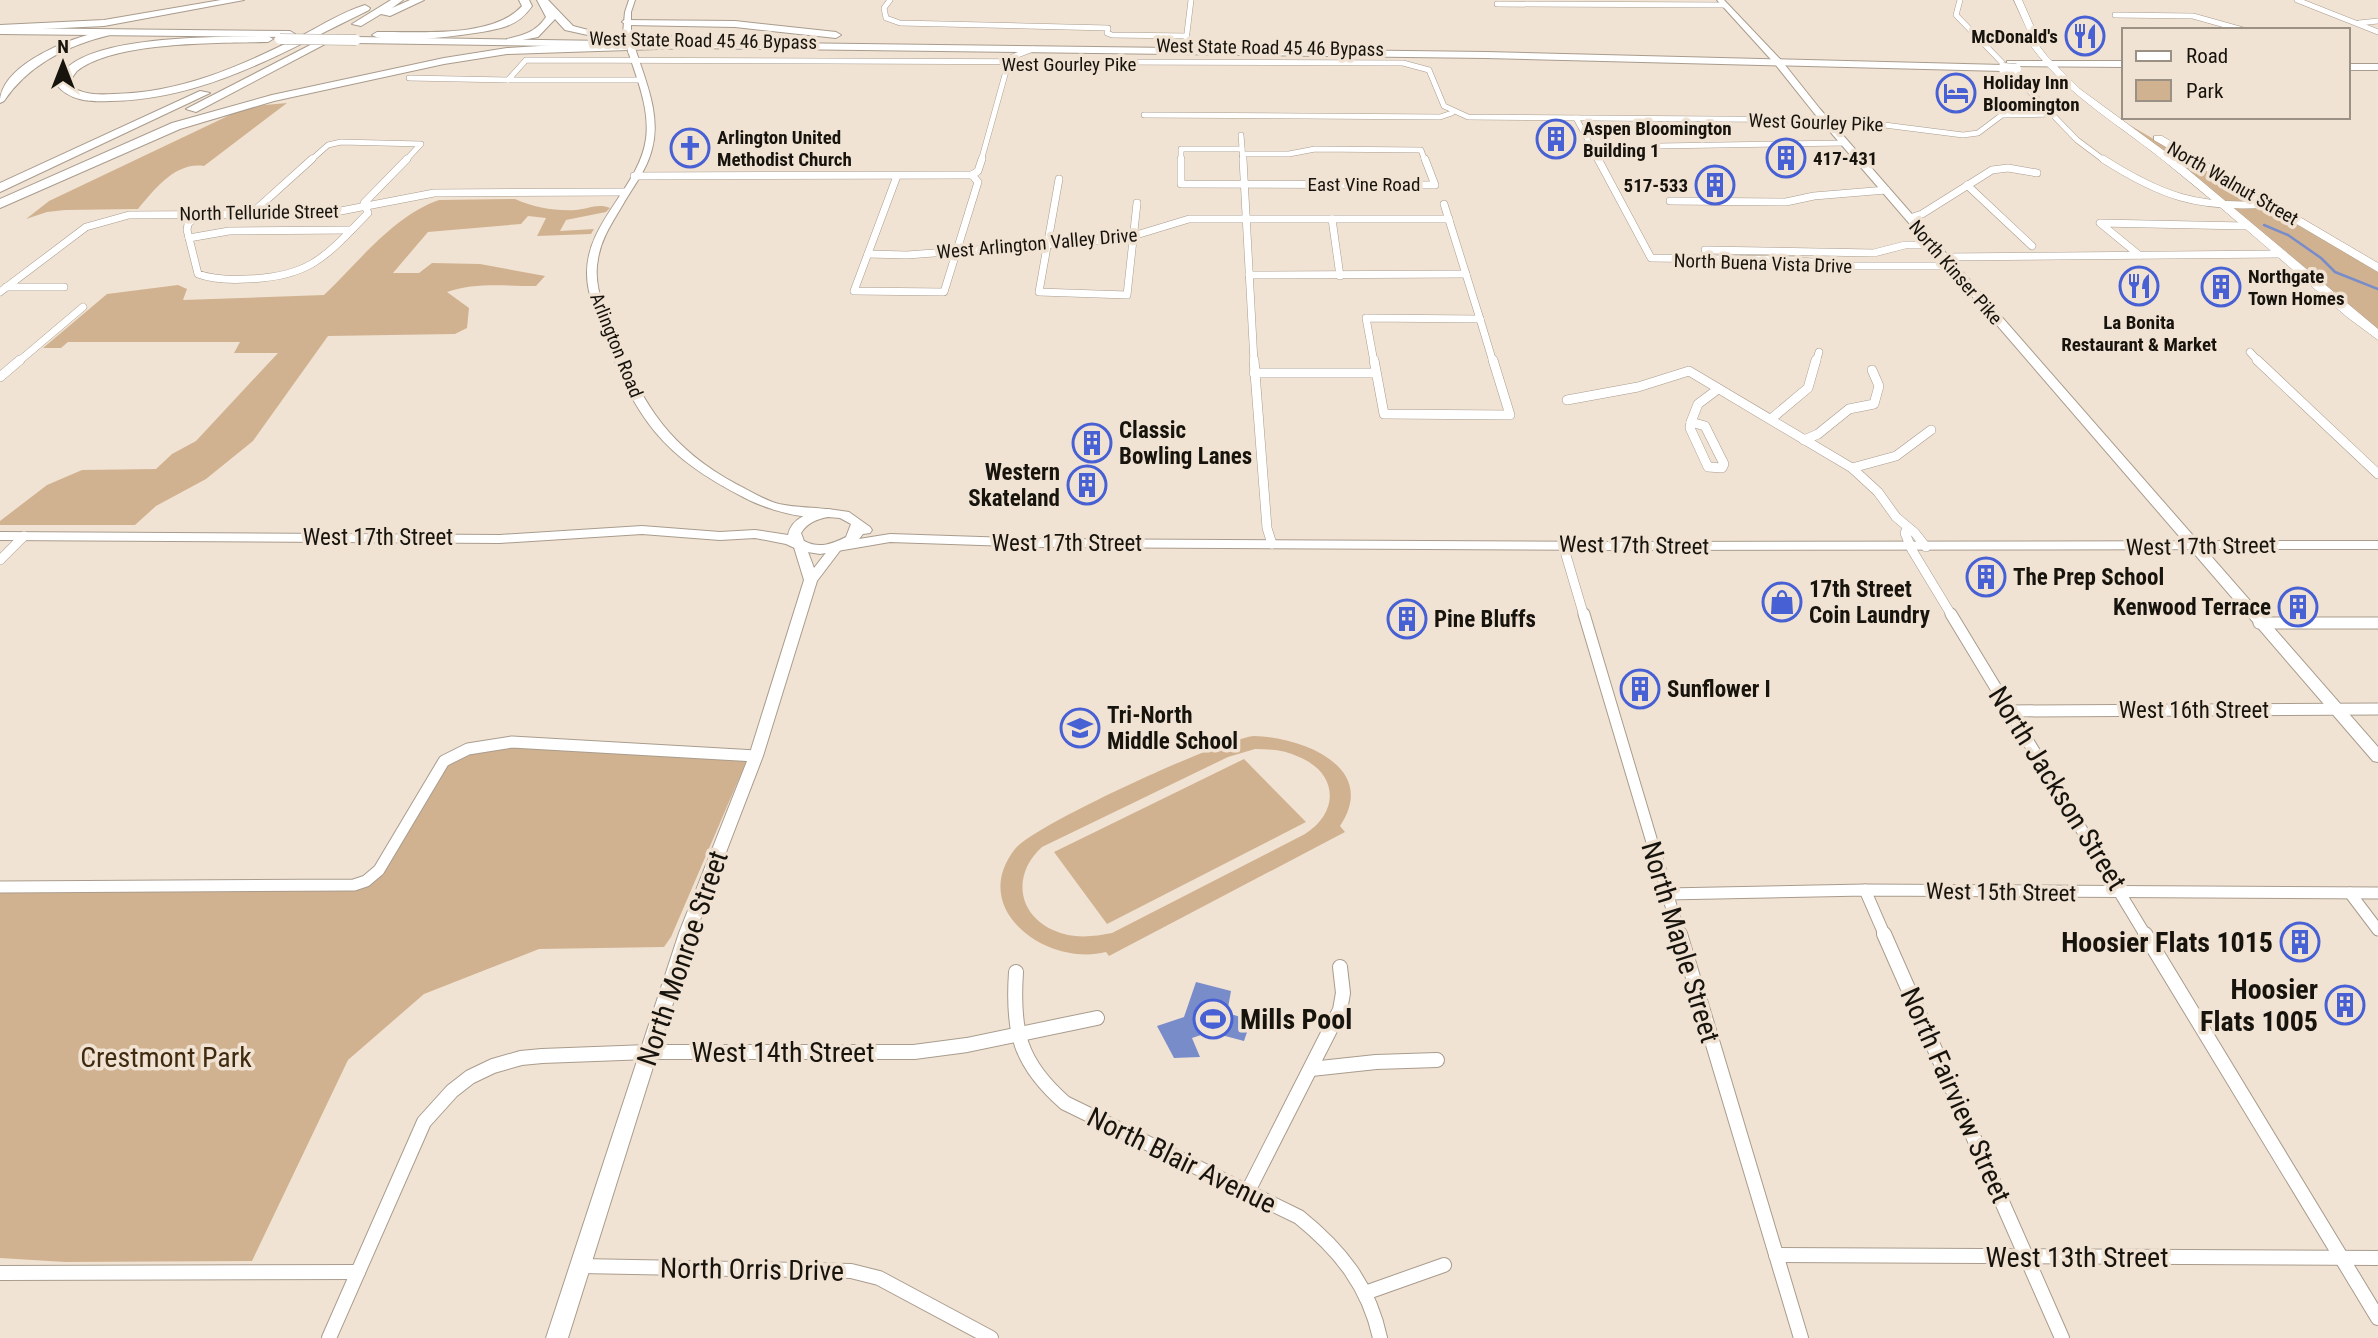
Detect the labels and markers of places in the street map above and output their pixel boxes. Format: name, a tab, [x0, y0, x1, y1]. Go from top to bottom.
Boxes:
restaurant icon: McDonald's	[2064, 15, 2106, 57]
place label: McDonald's	[1971, 25, 2058, 48]
place label: Holiday Inn Bloomington	[1983, 71, 2080, 116]
hotel icon: Holiday Inn Bloomington	[1935, 72, 1977, 114]
place label: Aspen Bloomington Building 1	[1583, 117, 1732, 162]
building icon: Aspen Bloomington Building 1	[1535, 118, 1577, 160]
place label: Arlington United Methodist Church	[717, 126, 852, 171]
church icon: Arlington United Methodist Church	[669, 127, 711, 169]
building icon: 417-431	[1765, 137, 1807, 179]
place label: 417-431	[1813, 147, 1877, 170]
building icon: 517-533	[1694, 164, 1736, 206]
place label: 517-533	[1624, 174, 1688, 197]
restaurant icon: La Bonita Restaurant & Market	[2118, 265, 2160, 307]
place label: Northgate Town Homes	[2248, 265, 2345, 310]
building icon: Northgate Town Homes	[2200, 266, 2242, 308]
place label: La Bonita Restaurant & Market	[2061, 311, 2217, 356]
place label: Classic Bowling Lanes	[1119, 417, 1252, 470]
building icon: Classic Bowling Lanes	[1071, 422, 1113, 464]
place label: Western Skateland	[968, 459, 1060, 512]
building icon: Western Skateland	[1066, 464, 1108, 506]
building icon: The Prep School	[1965, 556, 2007, 598]
place label: The Prep School	[2013, 564, 2164, 591]
place label: 17th Street Coin Laundry	[1809, 576, 1931, 629]
shop icon: 17th Street Coin Laundry	[1761, 581, 1803, 623]
building icon: Kenwood Terrace	[2277, 586, 2319, 628]
place label: Kenwood Terrace	[2113, 594, 2271, 621]
building icon: Pine Bluffs	[1386, 598, 1428, 640]
place label: Pine Bluffs	[1434, 606, 1536, 633]
building icon: Sunflower I	[1619, 668, 1661, 710]
place label: Sunflower I	[1667, 676, 1771, 703]
place label: Tri-North Middle School	[1107, 702, 1238, 755]
school or university icon: Tri-North Middle School	[1059, 707, 1101, 749]
building icon: Hoosier Flats 1015	[2279, 921, 2321, 963]
place label: Hoosier Flats 1015	[2061, 926, 2273, 959]
place label: Hoosier Flats 1005	[2200, 973, 2318, 1038]
building icon: Hoosier Flats 1005	[2324, 984, 2366, 1026]
sports icon: Mills Pool	[1192, 998, 1234, 1040]
place label: Mills Pool	[1240, 1003, 1352, 1036]

